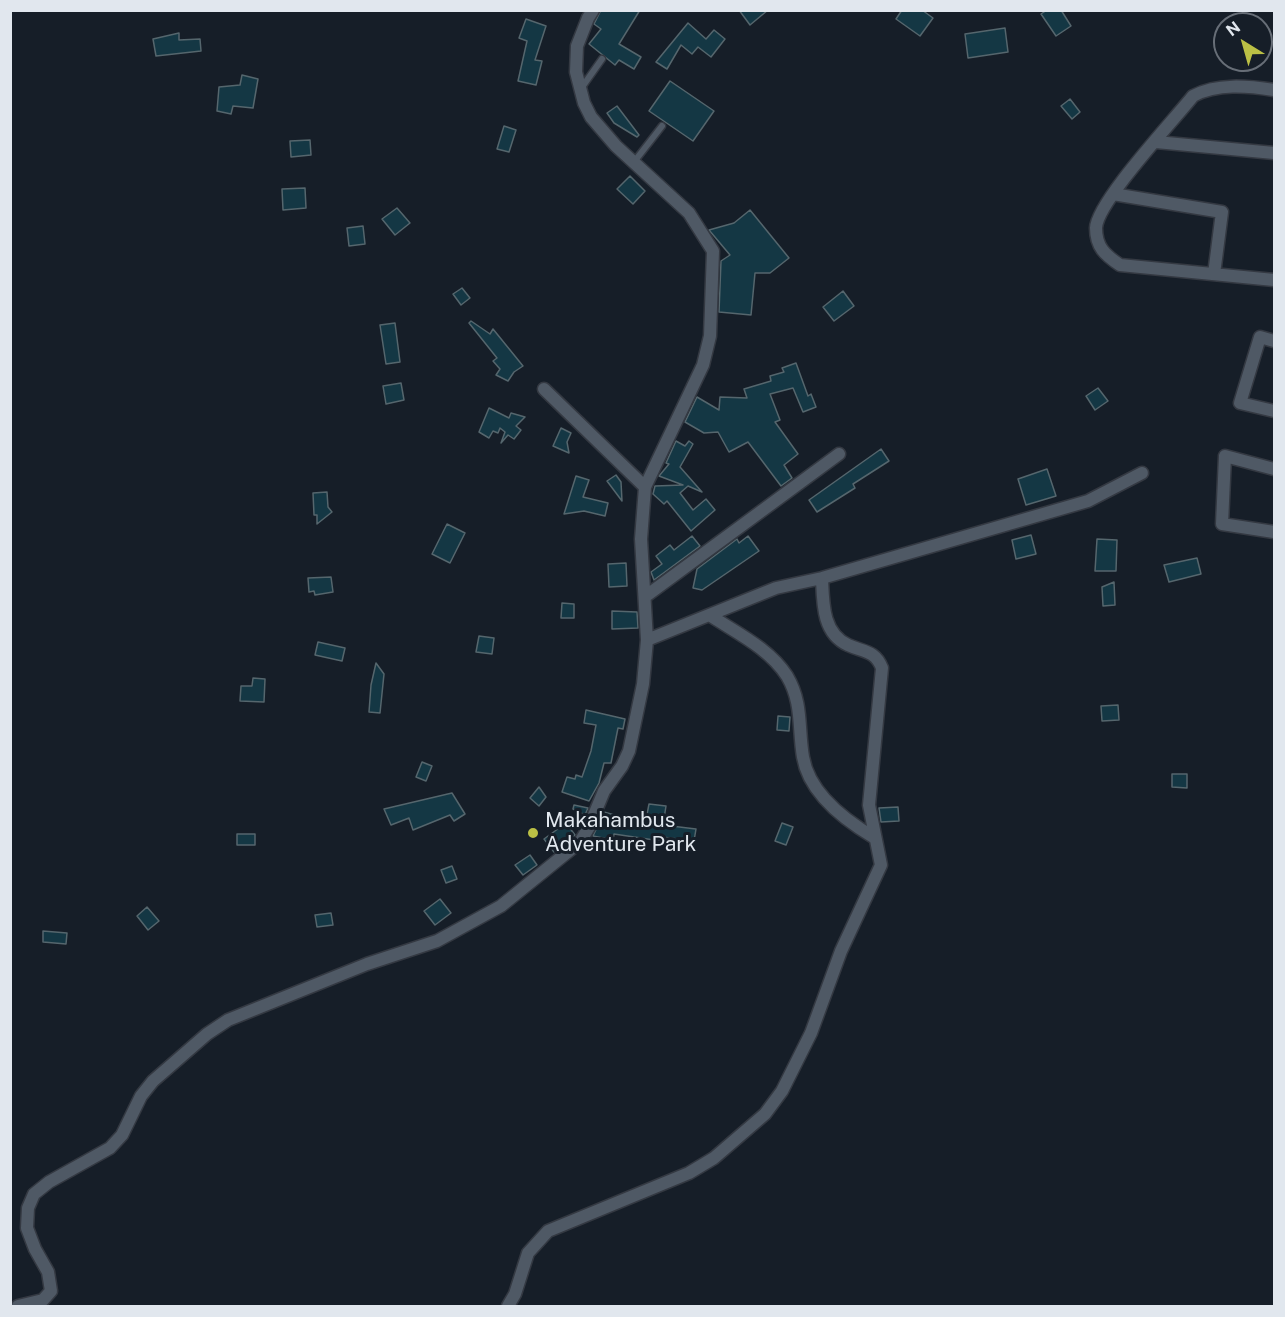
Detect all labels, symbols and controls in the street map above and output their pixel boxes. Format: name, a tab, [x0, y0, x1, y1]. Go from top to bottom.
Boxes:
north arrow	[1213, 12, 1273, 72]
text: N	[1222, 17, 1244, 40]
place label: Makahambus Adventure Park	[545, 808, 696, 858]
marker: Makahambus Adventure Park	[526, 826, 540, 840]

